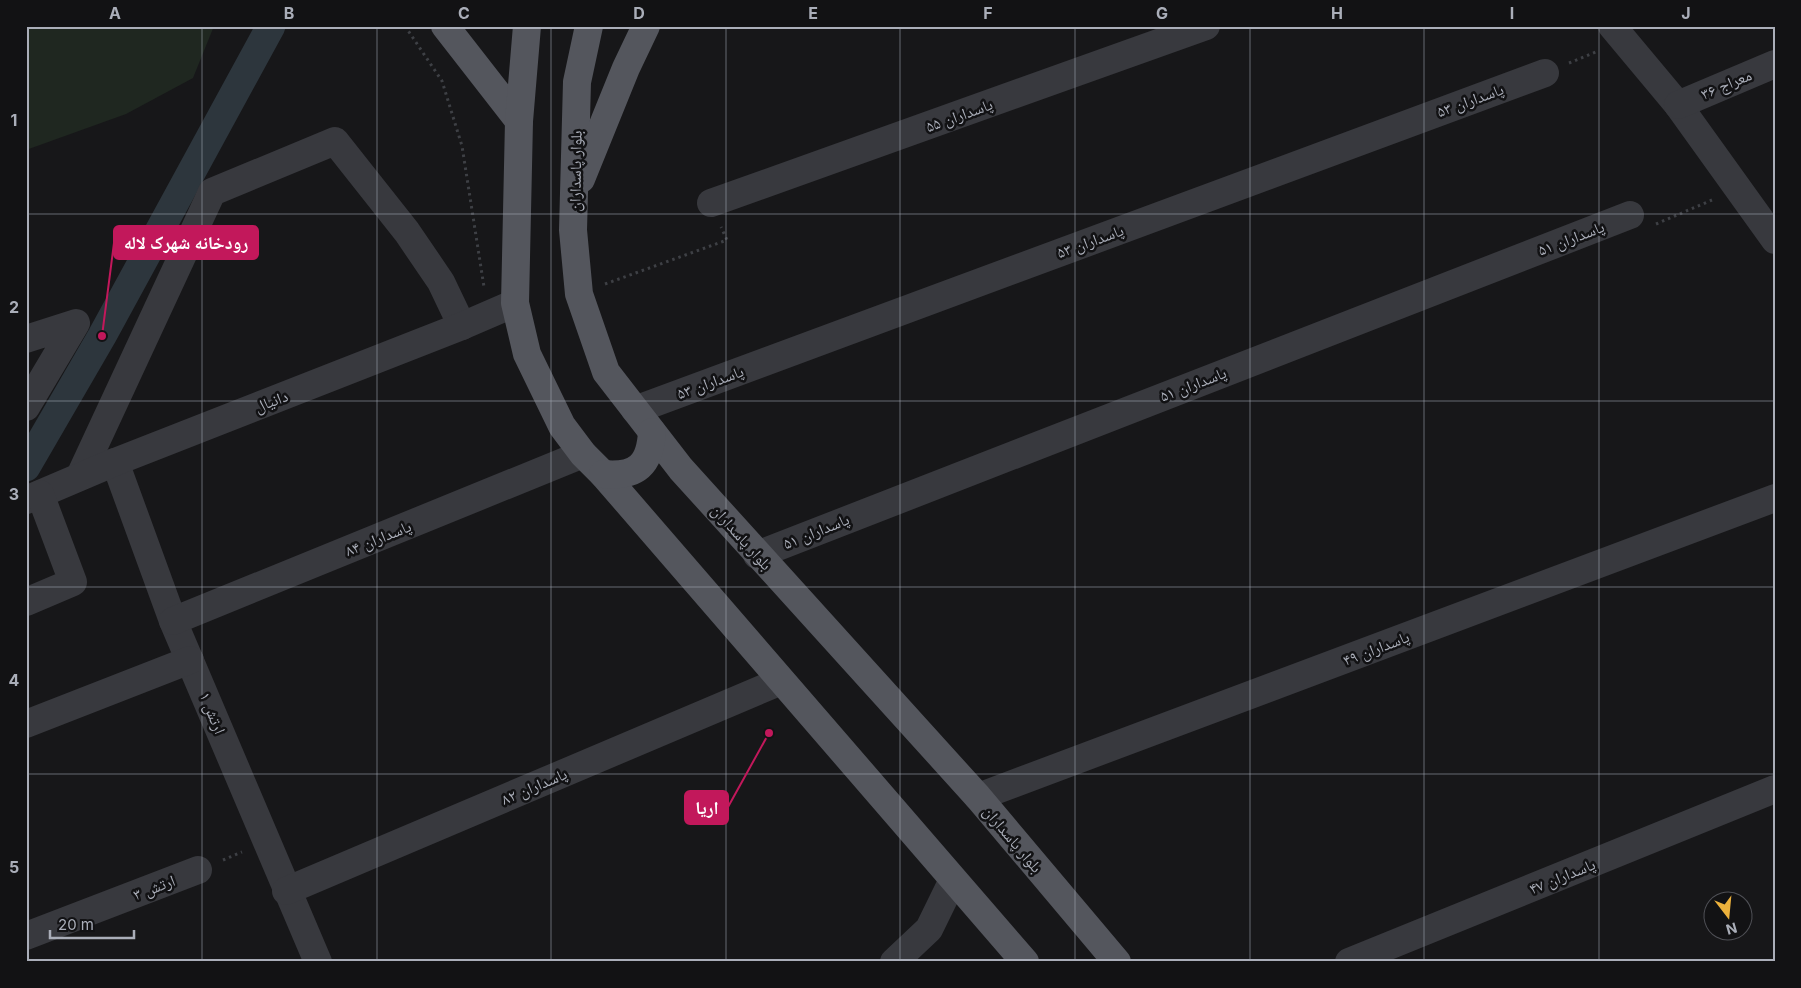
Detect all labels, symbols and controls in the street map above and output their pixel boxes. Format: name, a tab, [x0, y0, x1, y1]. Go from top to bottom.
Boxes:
text: A	[109, 3, 121, 23]
text: B	[284, 3, 294, 23]
text: C	[458, 3, 470, 23]
text: D	[633, 3, 645, 23]
text: E	[808, 3, 818, 23]
text: F	[983, 3, 993, 23]
text: G	[1156, 3, 1168, 23]
text: H	[1331, 3, 1343, 23]
text: I	[1510, 3, 1514, 23]
text: J	[1681, 3, 1691, 23]
street label: معراج ۳۶	[1698, 64, 1755, 105]
street label: پاسداران ۵۳	[1434, 79, 1507, 122]
street label: پاسداران ۵۵	[923, 94, 996, 137]
text: 1	[11, 110, 17, 130]
street label: بلوار پاسداران	[564, 130, 587, 212]
street label: پاسداران ۵۱	[1535, 216, 1608, 261]
street label: پاسداران ۵۳	[1054, 220, 1127, 263]
callout: رودخانه شهرک لاله	[114, 226, 258, 259]
text: رودخانه شهرک لاله	[124, 232, 249, 253]
text: 2	[9, 297, 19, 317]
street label: پاسداران ۵۳	[674, 361, 747, 404]
street label: پاسداران ۵۱	[1157, 362, 1230, 407]
street label: دانیال	[251, 386, 291, 417]
text: 3	[9, 484, 19, 504]
street label: بلوار پاسداران	[707, 500, 777, 574]
street label: پاسداران ۵۱	[780, 509, 853, 554]
street label: پاسداران ۸۴	[342, 516, 415, 561]
street label: پاسداران ۴۹	[1340, 626, 1413, 671]
text: 4	[9, 670, 20, 690]
street label: ارتش ۱	[195, 689, 230, 737]
street label: پاسداران ۸۲	[498, 763, 571, 810]
callout: اریا	[685, 791, 728, 824]
text: اریا	[695, 797, 719, 818]
street label: بلوار پاسداران	[979, 802, 1047, 877]
street label: پاسداران ۴۷	[1526, 854, 1599, 899]
text: 5	[9, 857, 19, 877]
street label: ارتش ۳	[130, 870, 178, 905]
north arrow	[1704, 890, 1754, 940]
scale bar	[50, 908, 134, 940]
text: 20 m	[58, 915, 94, 934]
text: N	[1724, 919, 1739, 939]

